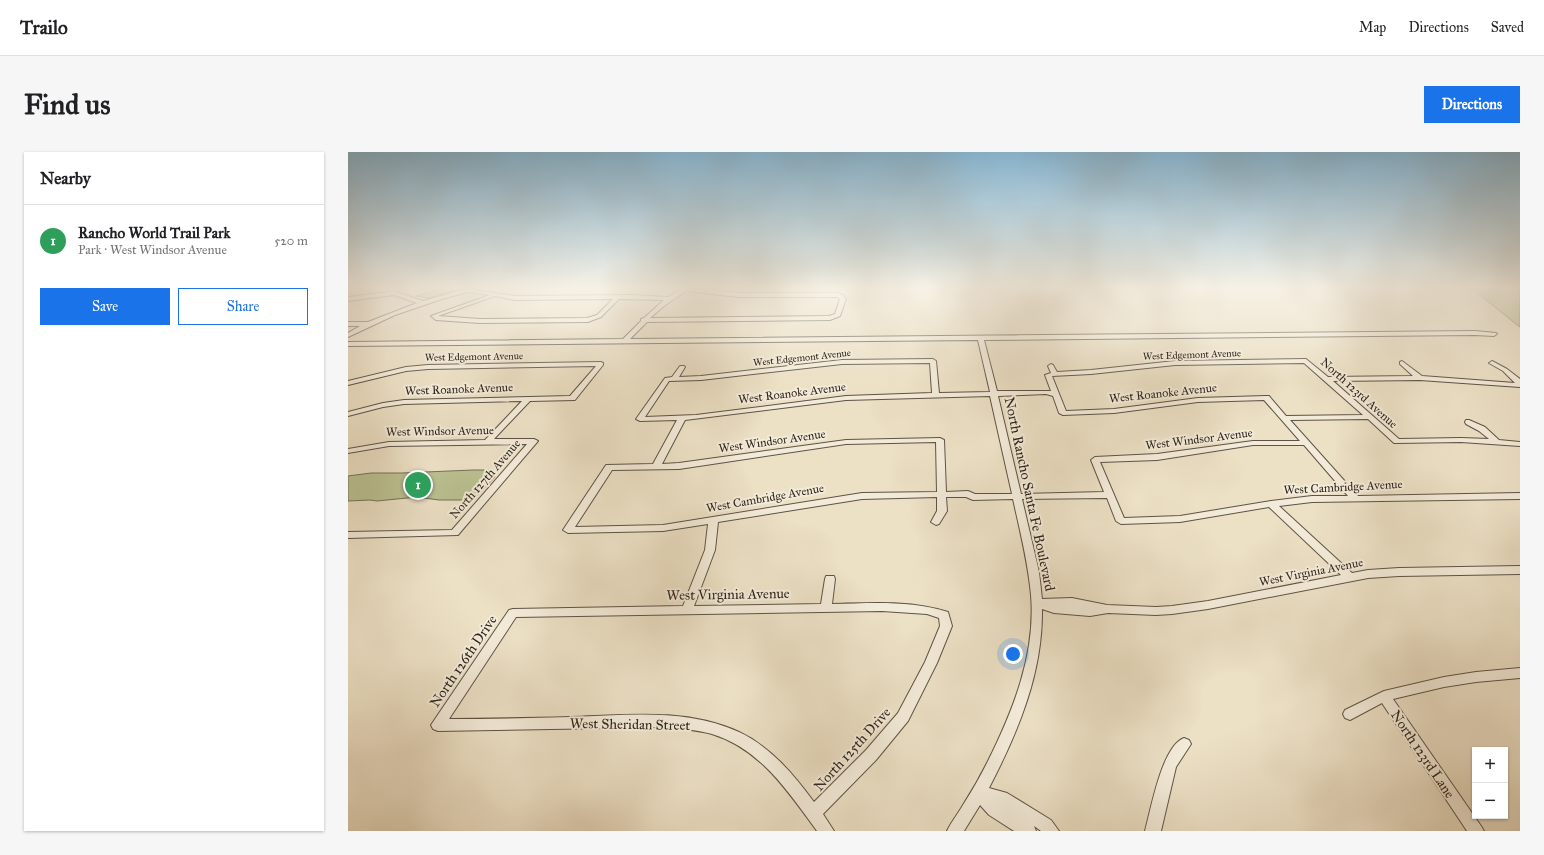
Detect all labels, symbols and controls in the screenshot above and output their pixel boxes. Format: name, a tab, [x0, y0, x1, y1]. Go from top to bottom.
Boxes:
text: Trailo	[20, 16, 68, 39]
text: Map	[1359, 19, 1386, 36]
text: Directions	[1408, 19, 1469, 36]
text: Saved	[1491, 19, 1524, 36]
button: Directions	[1424, 86, 1520, 123]
text: Find us	[24, 87, 110, 122]
text: Nearby	[40, 168, 91, 189]
text: Rancho World Trail Park	[78, 224, 230, 242]
text: 1	[50, 233, 56, 249]
text: 520 m	[274, 233, 308, 249]
text: Park · West Windsor Avenue	[78, 242, 227, 258]
button: Save	[40, 288, 170, 325]
button: Share	[178, 288, 308, 325]
street label: West Edgemont Avenue	[753, 347, 852, 369]
street label: West Edgemont Avenue	[1143, 347, 1241, 363]
street label: West Edgemont Avenue	[425, 350, 523, 364]
street label: North 123rd Avenue	[1318, 355, 1400, 431]
street label: West Roanoke Avenue	[737, 379, 847, 407]
street label: West Roanoke Avenue	[405, 380, 513, 398]
street label: West Roanoke Avenue	[1108, 380, 1218, 406]
street label: North Rancho Santa Fe Boulevard	[1001, 395, 1058, 593]
street label: West Windsor Avenue	[386, 423, 494, 439]
street label: West Windsor Avenue	[1145, 425, 1253, 453]
street label: West Windsor Avenue	[718, 427, 826, 455]
street label: North 127th Avenue	[447, 437, 523, 521]
pin: 1	[405, 470, 431, 500]
street label: West Cambridge Avenue	[1283, 477, 1403, 498]
street label: West Cambridge Avenue	[705, 481, 825, 516]
street label: West Virginia Avenue	[1258, 555, 1364, 590]
street label: West Virginia Avenue	[666, 585, 790, 604]
street label: North 126th Drive	[426, 612, 501, 711]
your location	[1003, 644, 1023, 664]
street label: North 125th Drive	[810, 704, 894, 795]
street label: North 123rd Lane	[1387, 707, 1458, 802]
street label: West Sheridan Street	[570, 715, 690, 734]
map controls	[1472, 747, 1508, 819]
button: +	[1472, 747, 1508, 783]
button: −	[1472, 783, 1508, 819]

